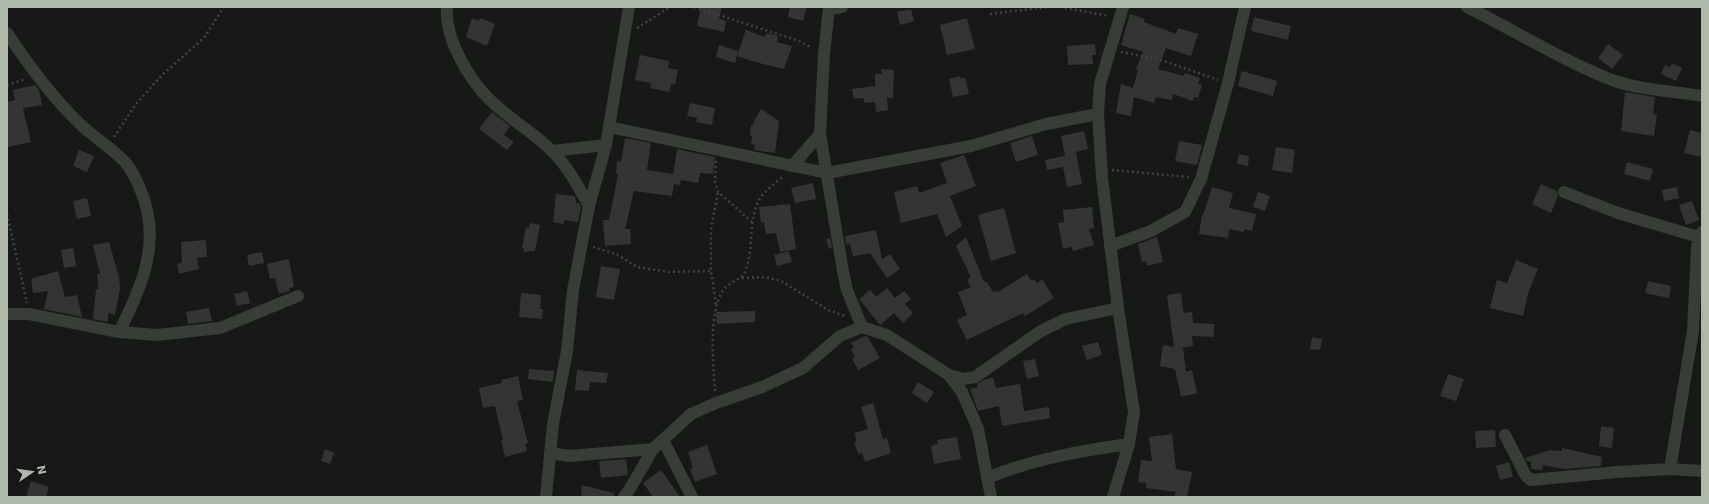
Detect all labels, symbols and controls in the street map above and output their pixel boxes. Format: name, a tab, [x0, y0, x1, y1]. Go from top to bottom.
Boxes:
north arrow	[12, 452, 52, 492]
text: N	[34, 464, 49, 476]

